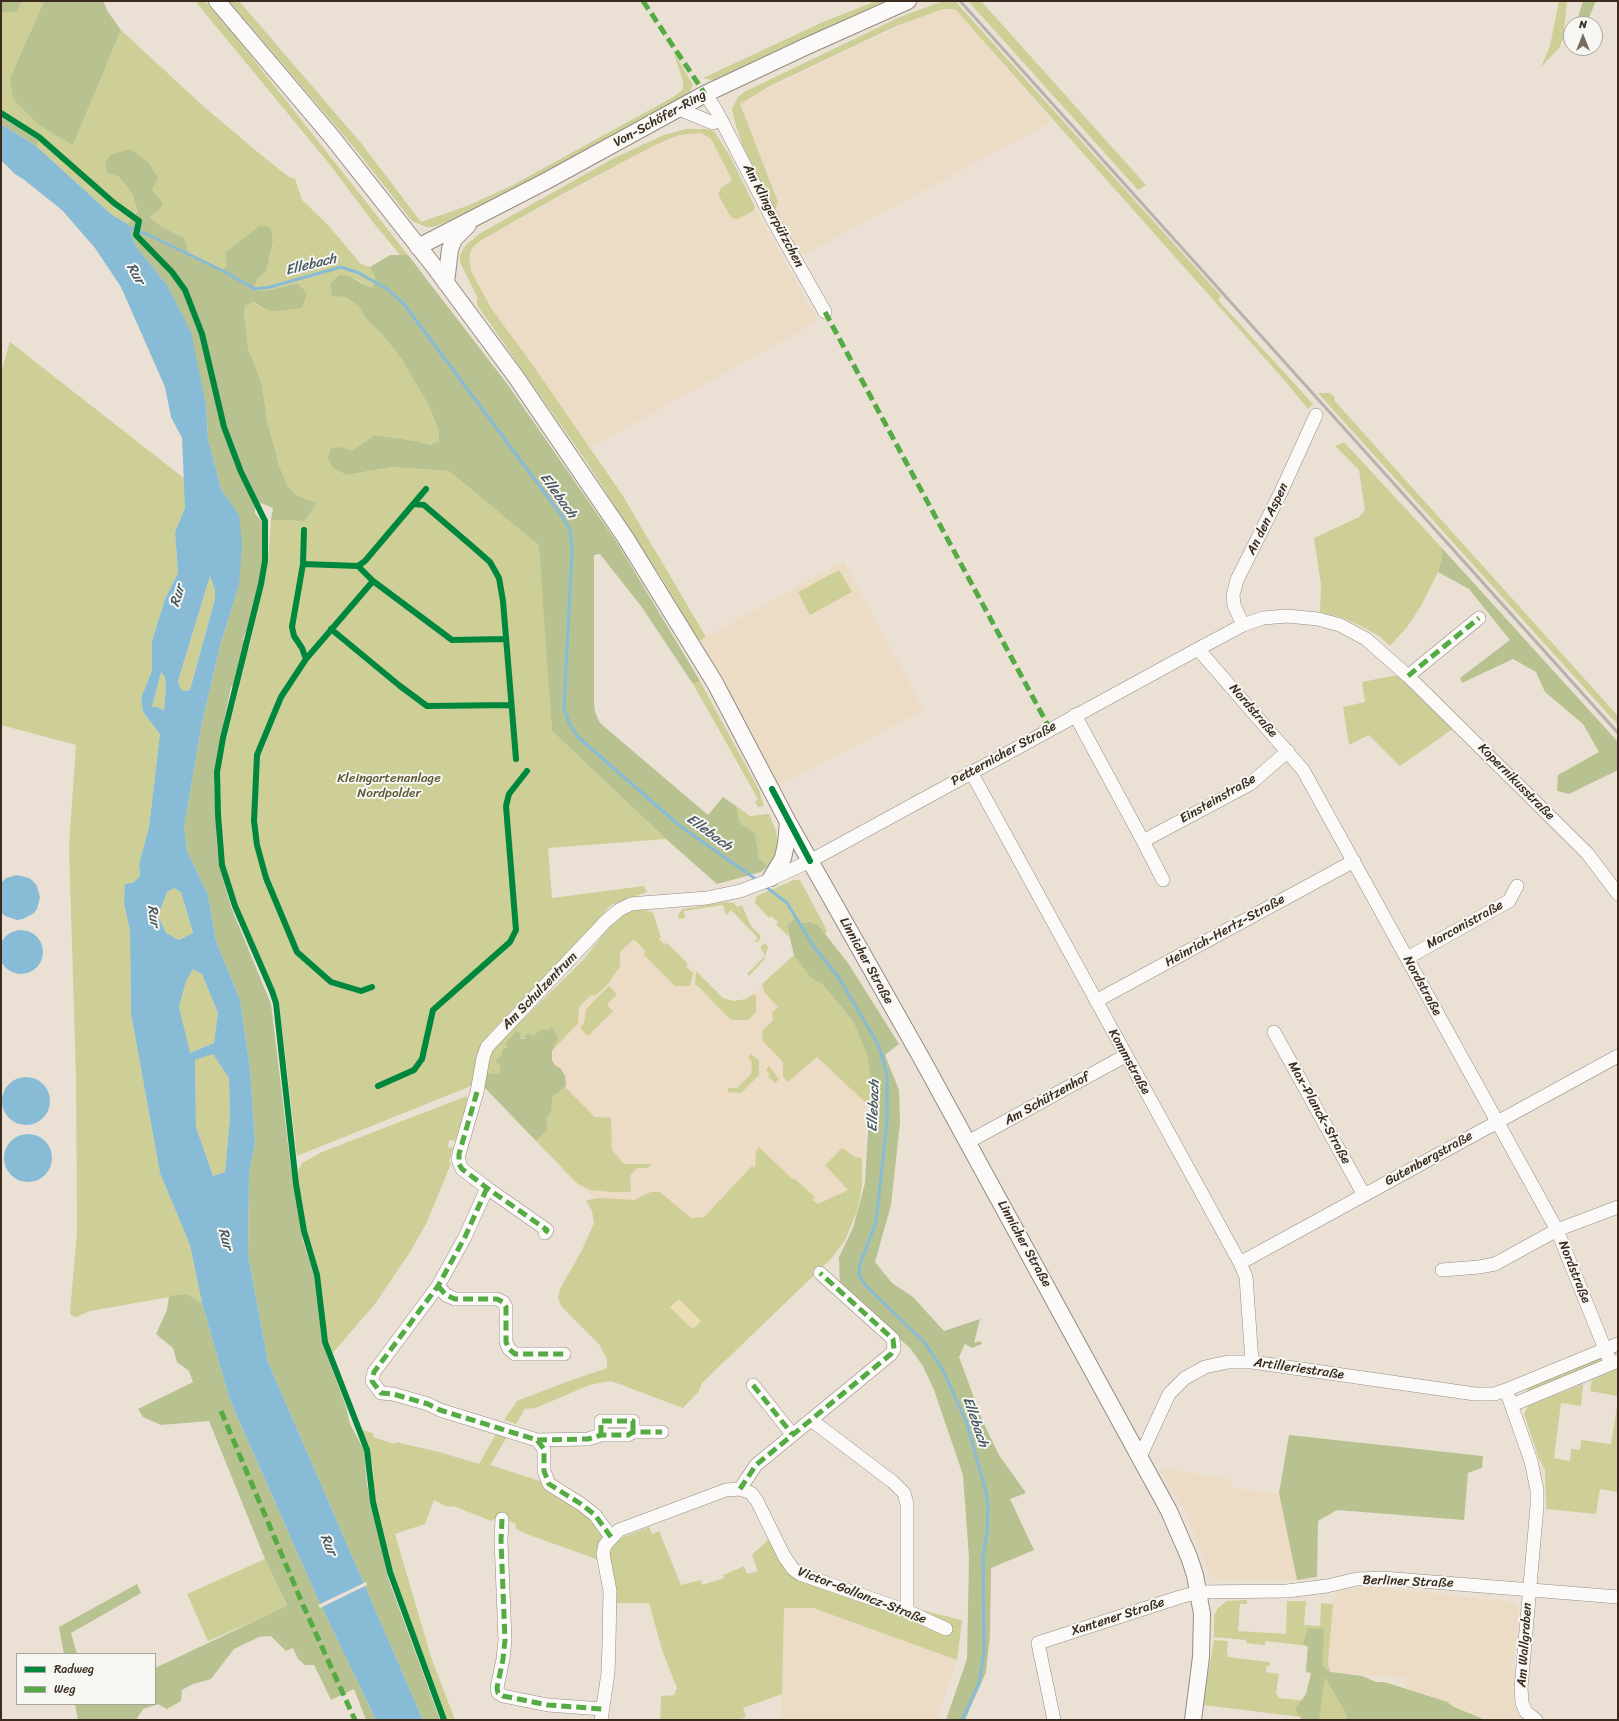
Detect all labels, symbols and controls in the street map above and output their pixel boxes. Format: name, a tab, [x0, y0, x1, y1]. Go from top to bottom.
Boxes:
text: N	[1579, 15, 1587, 34]
north arrow	[1563, 16, 1603, 56]
street label: Von-Schöfer-Ring	[611, 87, 709, 151]
street label: Am Klingerpützchen	[739, 162, 807, 270]
water label: Ellebach	[284, 251, 338, 279]
water label: Rur	[122, 260, 148, 288]
water label: Ellebach	[536, 470, 580, 522]
street label: An den Aspen	[1244, 481, 1292, 557]
water label: Rur	[167, 583, 189, 609]
street label: Nordstraße	[1225, 681, 1281, 741]
street label: Petternicher Straße	[949, 719, 1059, 789]
street label: Kopernikusstraße	[1474, 740, 1558, 824]
park label: Kleingartenanlage Nordpolder	[337, 771, 441, 802]
street label: Einsteinstraße	[1177, 771, 1259, 827]
water label: Ellebach	[683, 811, 735, 855]
street label: Heinrich-Hertz-Straße	[1162, 892, 1288, 970]
street label: Marconistraße	[1424, 897, 1506, 953]
water label: Rur	[143, 904, 163, 928]
street label: Linnicher Straße	[836, 915, 896, 1007]
street label: Am Schulzentrum	[499, 949, 581, 1033]
street label: Nordstraße	[1399, 953, 1445, 1019]
street label: Kommstraße	[1105, 1026, 1153, 1098]
street label: Max-Planck-Straße	[1284, 1059, 1354, 1167]
street label: Am Schützenhof	[1002, 1069, 1092, 1129]
water label: Ellebach	[865, 1080, 883, 1132]
street label: Gutenbergstraße	[1382, 1128, 1476, 1190]
street label: Linnicher Straße	[994, 1198, 1054, 1290]
water label: Rur	[214, 1226, 236, 1252]
street label: Nordstraße	[1554, 1239, 1594, 1305]
street label: Artilleriestraße	[1253, 1355, 1345, 1383]
water label: Ellebach	[959, 1395, 991, 1449]
water label: Rur	[316, 1532, 340, 1558]
street label: Victor-Gollancz-Straße	[795, 1564, 929, 1628]
street label: Berliner Straße	[1362, 1573, 1454, 1591]
street label: Xantener Straße	[1070, 1595, 1166, 1639]
street label: Am Wallgraben	[1514, 1602, 1536, 1688]
legend	[16, 1653, 156, 1705]
text: Radweg	[54, 1658, 94, 1680]
text: Weg	[54, 1678, 75, 1700]

